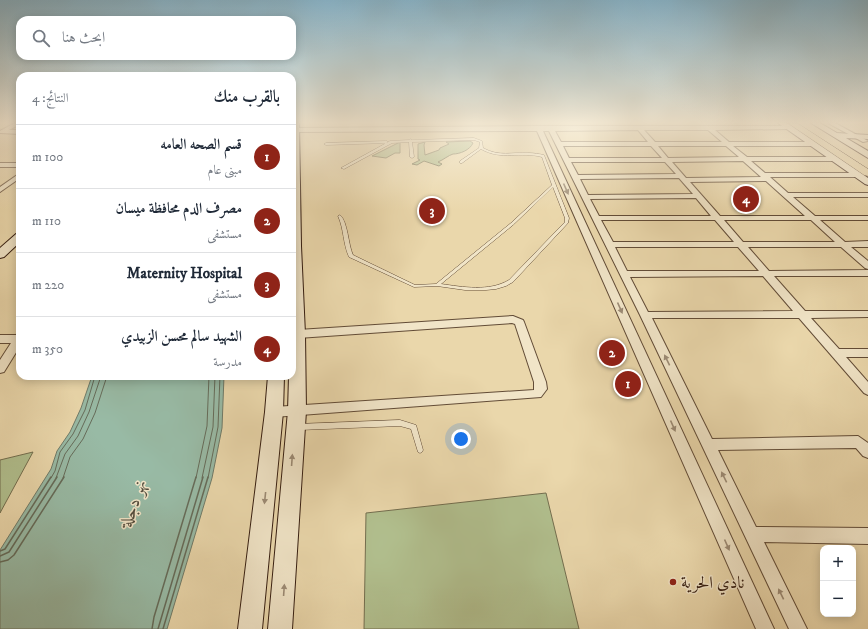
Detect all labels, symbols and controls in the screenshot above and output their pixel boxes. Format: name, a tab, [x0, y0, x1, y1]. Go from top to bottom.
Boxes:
search box	[16, 16, 296, 60]
icon: search	[30, 27, 52, 49]
text: ابحث هنا	[62, 28, 105, 47]
text: بالقرب منك	[214, 86, 280, 108]
text: النتائج: 4	[32, 90, 69, 106]
text: قسم الصحه العامه	[160, 135, 242, 154]
text: 100 m	[32, 149, 63, 165]
text: 1	[265, 149, 269, 165]
text: مبنى عام	[208, 162, 242, 178]
one-way arrow	[564, 184, 570, 196]
pin: 4	[733, 184, 759, 214]
pin: 3	[419, 196, 445, 226]
text: مصرف الدم محافظة ميسان	[115, 199, 242, 218]
text: 110 m	[32, 213, 61, 229]
text: 2	[264, 213, 270, 229]
text: مستشفى	[207, 226, 242, 242]
text: Maternity Hospital	[127, 264, 242, 283]
text: 220 m	[32, 277, 64, 293]
text: 3	[265, 277, 269, 293]
text: مستشفى	[207, 286, 242, 302]
one-way arrow	[617, 302, 623, 314]
text: الشهيد سالم محسن الزبيدي	[121, 327, 242, 346]
pin: 2	[599, 338, 625, 368]
text: 350 m	[32, 341, 63, 357]
text: 4	[263, 341, 271, 357]
text: مدرسة	[213, 354, 242, 370]
one-way arrow	[664, 355, 670, 366]
pin: 1	[615, 369, 641, 399]
one-way arrow	[670, 421, 676, 432]
your location	[451, 429, 471, 449]
one-way arrow	[289, 454, 296, 466]
one-way arrow	[721, 471, 727, 483]
water label: نهر دجلة	[115, 476, 152, 532]
one-way arrow	[262, 492, 268, 505]
one-way arrow	[724, 539, 730, 551]
map controls	[820, 545, 856, 617]
button: +	[820, 545, 856, 581]
place label: نادي الحرية	[681, 572, 744, 596]
marker: نادي الحرية	[668, 577, 678, 587]
button: −	[820, 581, 856, 617]
one-way arrow	[280, 584, 287, 596]
one-way arrow	[778, 588, 784, 600]

